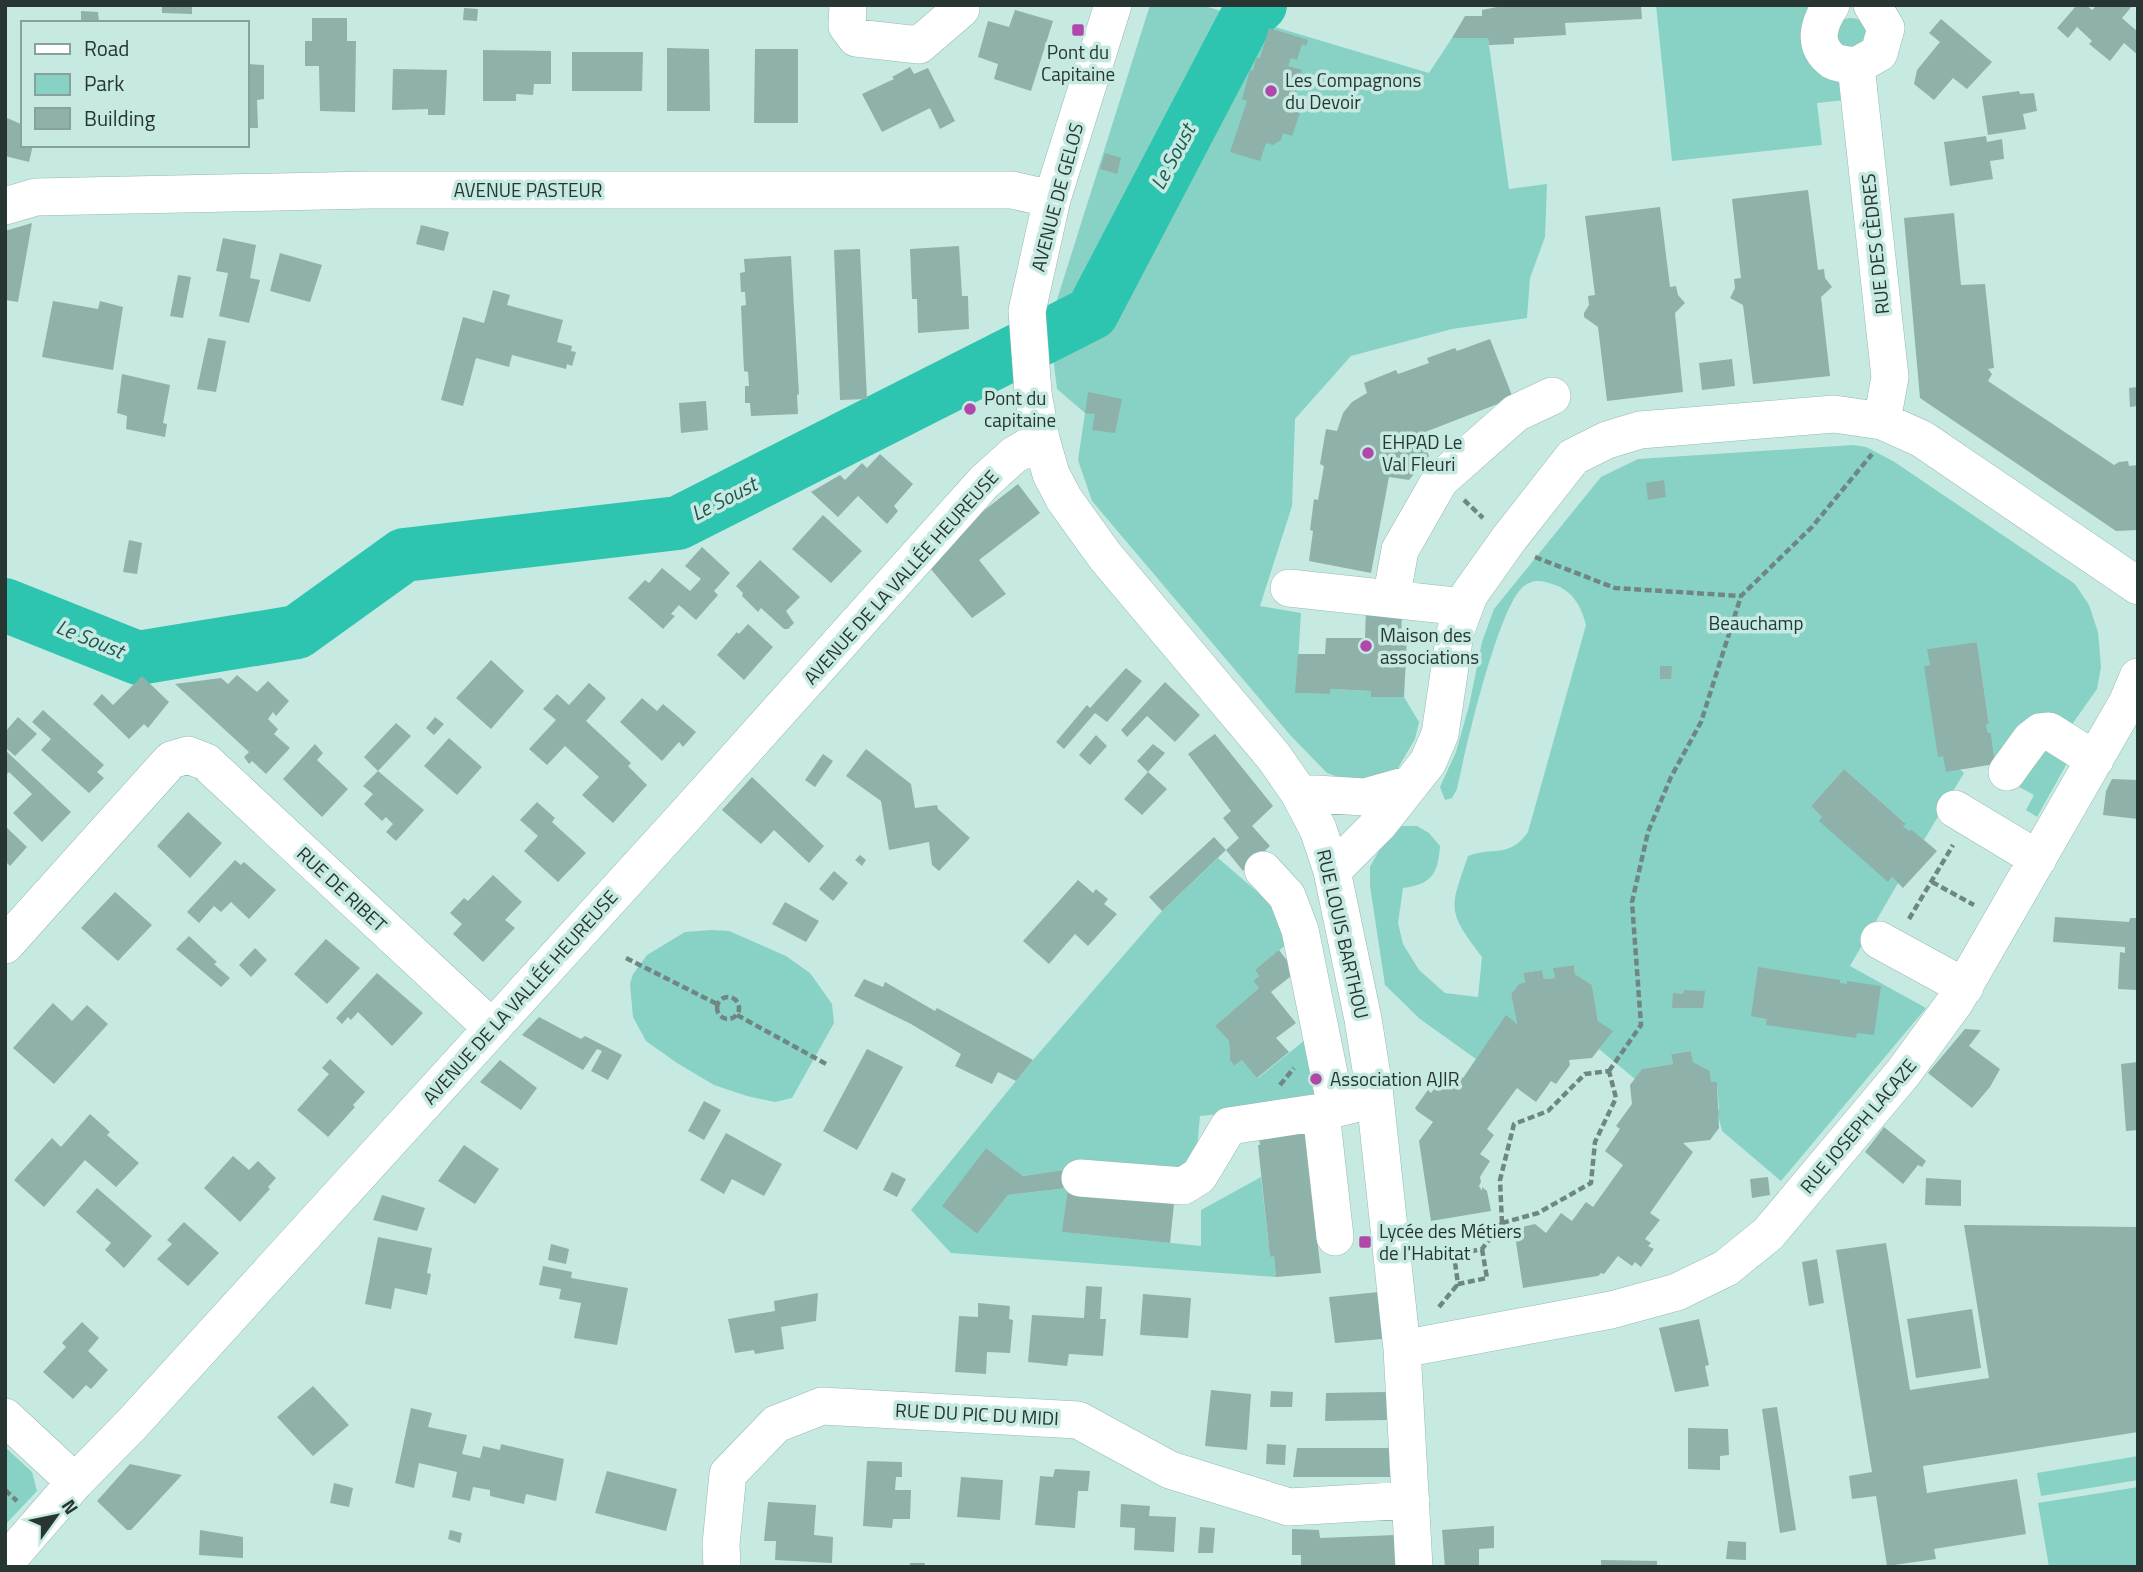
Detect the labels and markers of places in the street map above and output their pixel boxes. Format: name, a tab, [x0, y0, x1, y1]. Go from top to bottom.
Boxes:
marker: Pont du Capitaine	[1070, 22, 1086, 38]
place label: Pont du Capitaine	[1041, 37, 1115, 88]
place label: Les Compagnons du Devoir	[1285, 65, 1421, 116]
marker: Les Compagnons du Devoir	[1263, 83, 1279, 99]
place label: Pont du capitaine	[984, 383, 1056, 434]
marker: Pont du capitaine	[962, 401, 978, 417]
place label: EHPAD Le Val Fleuri	[1382, 427, 1462, 478]
marker: EHPAD Le Val Fleuri	[1360, 445, 1376, 461]
place label: Maison des associations	[1380, 620, 1479, 671]
marker: Maison des associations	[1358, 638, 1374, 654]
place label: Association AJIR	[1330, 1064, 1459, 1093]
marker: Association AJIR	[1308, 1071, 1324, 1087]
place label: Lycée des Métiers de l'Habitat	[1379, 1216, 1522, 1267]
marker: Lycée des Métiers de l'Habitat	[1357, 1234, 1373, 1250]

